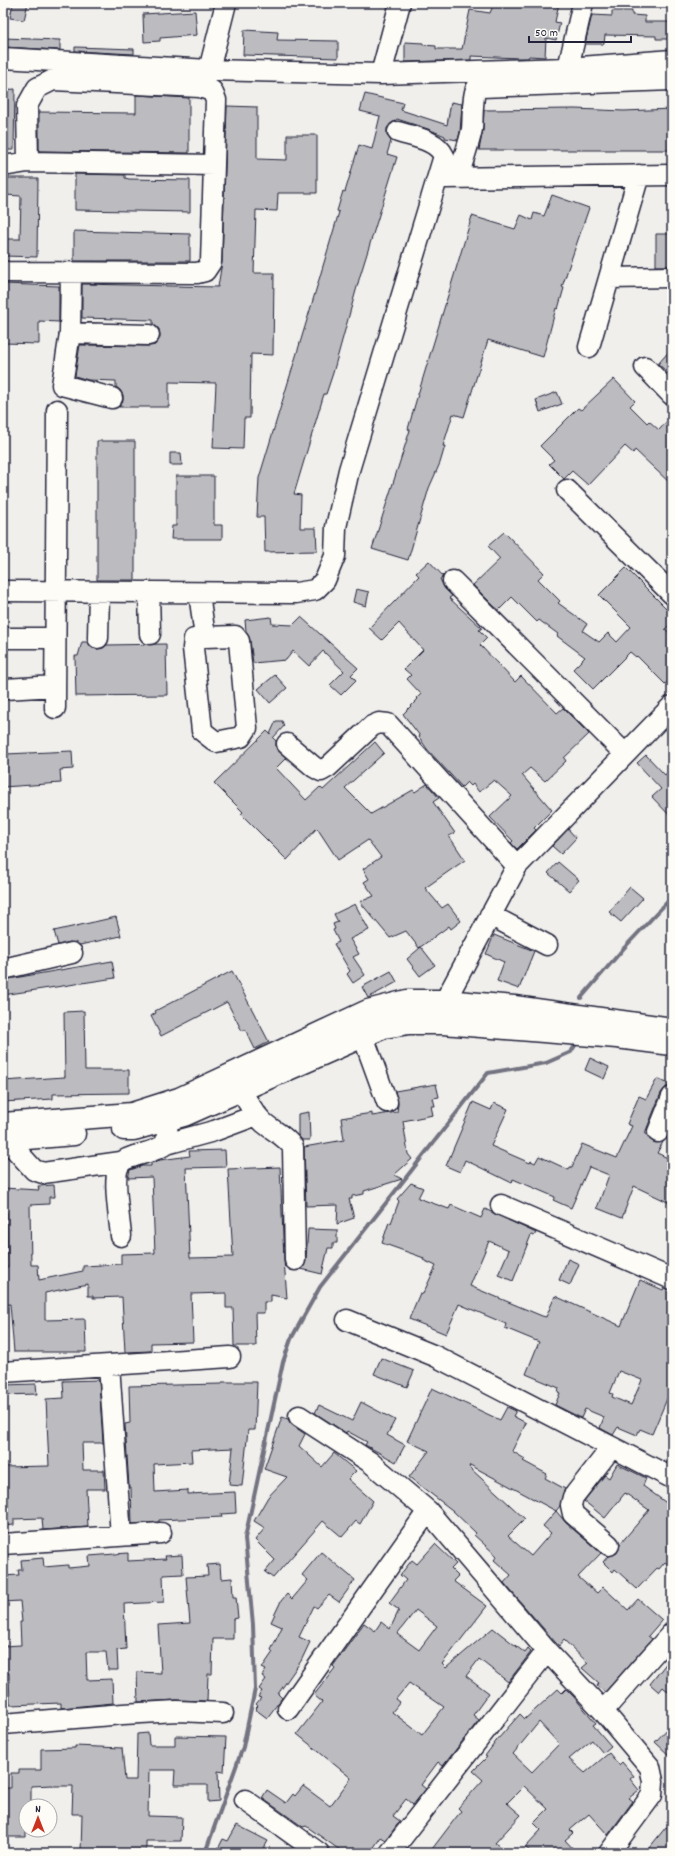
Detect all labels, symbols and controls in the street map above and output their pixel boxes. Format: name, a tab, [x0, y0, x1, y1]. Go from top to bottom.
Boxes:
scale bar	[529, 18, 631, 44]
text: 50 m	[535, 25, 558, 42]
north arrow	[18, 1798, 58, 1838]
text: N	[35, 1802, 41, 1818]

